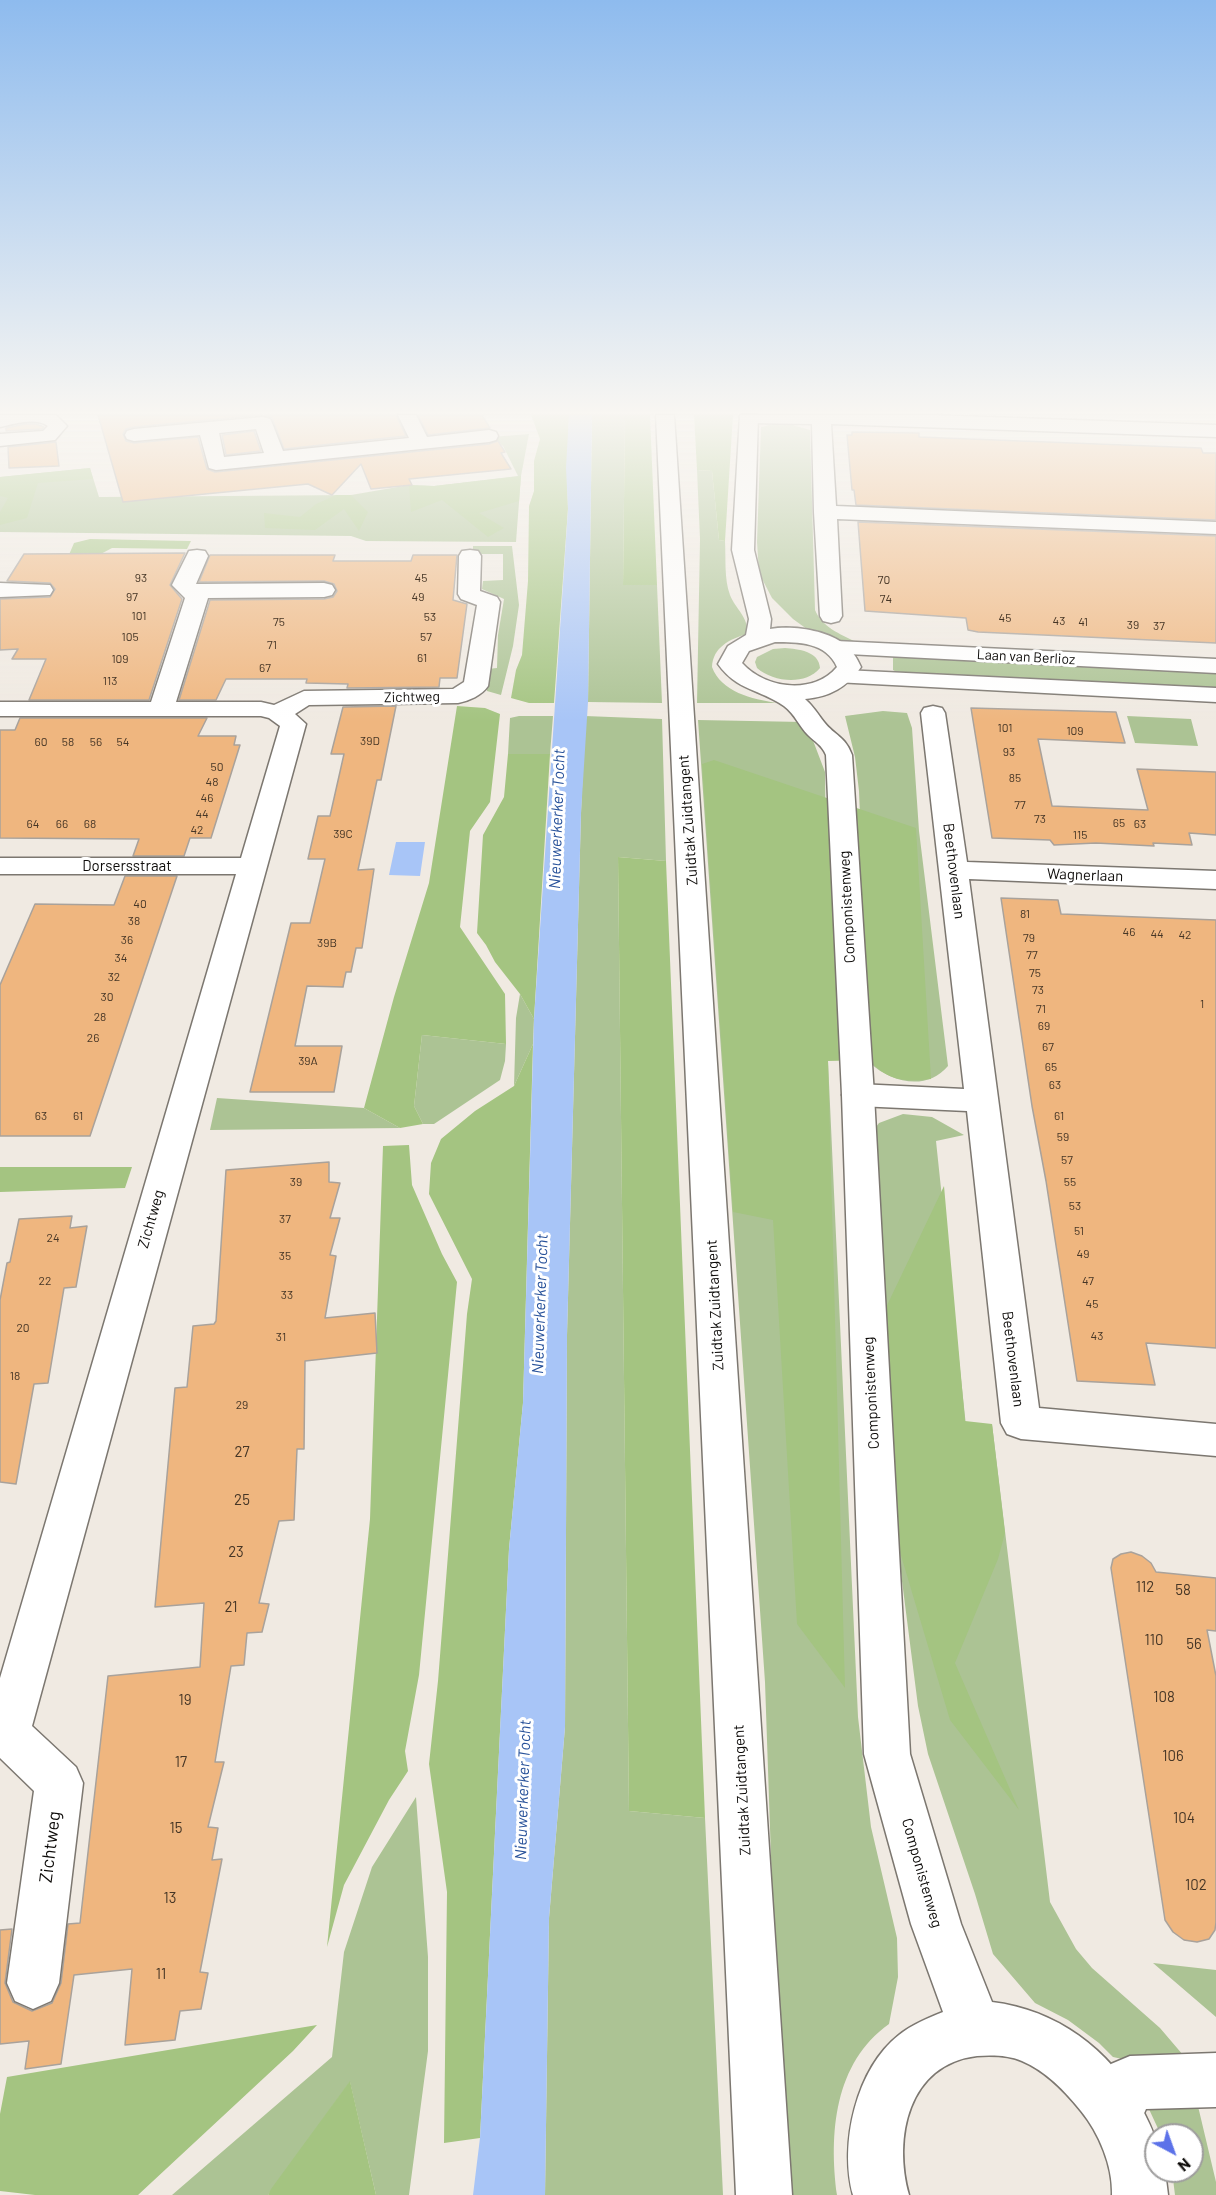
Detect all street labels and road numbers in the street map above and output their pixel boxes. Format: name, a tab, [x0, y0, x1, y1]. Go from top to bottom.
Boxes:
street label: Laan van Berlioz	[976, 646, 1076, 668]
street label: Zichtweg	[384, 688, 440, 706]
street label: Zuidtak Zuidtangent	[674, 754, 702, 886]
street label: Beethovenlaan	[939, 822, 969, 920]
street label: Componistenweg	[835, 850, 859, 964]
street label: Dorsersstraat	[82, 857, 172, 875]
street label: Wagnerlaan	[1046, 865, 1124, 885]
street label: Zichtweg	[134, 1188, 168, 1250]
street label: Zuidtak Zuidtangent	[703, 1239, 727, 1371]
street label: Beethovenlaan	[998, 1310, 1028, 1408]
street label: Componistenweg	[859, 1336, 883, 1450]
street label: Zuidtak Zuidtangent	[730, 1724, 754, 1856]
street label: Zichtweg	[35, 1810, 65, 1884]
street label: Componistenweg	[898, 1816, 946, 1930]

